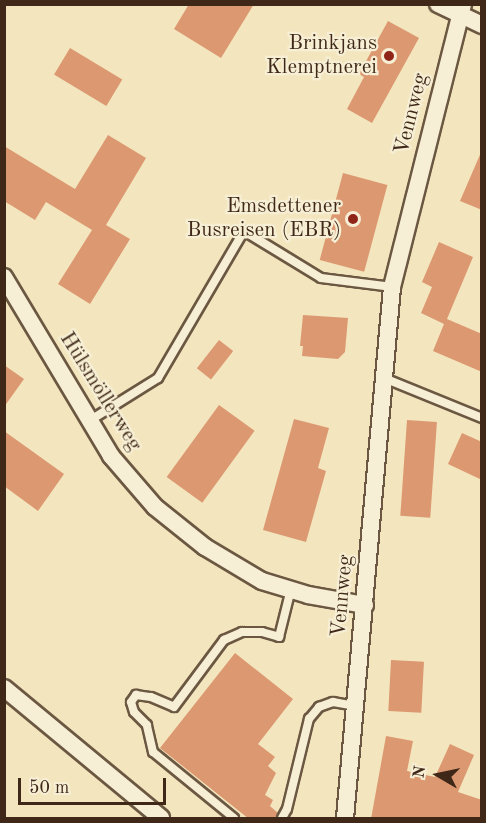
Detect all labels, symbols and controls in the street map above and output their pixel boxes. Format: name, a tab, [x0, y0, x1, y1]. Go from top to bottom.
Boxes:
place label: Brinkjans Klemptnerei	[266, 31, 377, 81]
marker: Brinkjans Klemptnerei	[382, 49, 396, 63]
street label: Vennweg	[390, 71, 434, 157]
place label: Emsdettener Busreisen (EBR)	[187, 194, 341, 244]
marker: Emsdettener Busreisen (EBR)	[346, 212, 360, 226]
street label: Hülsmöllerweg	[53, 328, 147, 456]
street label: Vennweg	[327, 554, 359, 638]
north arrow	[408, 745, 468, 805]
text: N	[411, 765, 429, 779]
scale bar	[21, 766, 170, 804]
text: 50 m	[29, 779, 69, 797]

